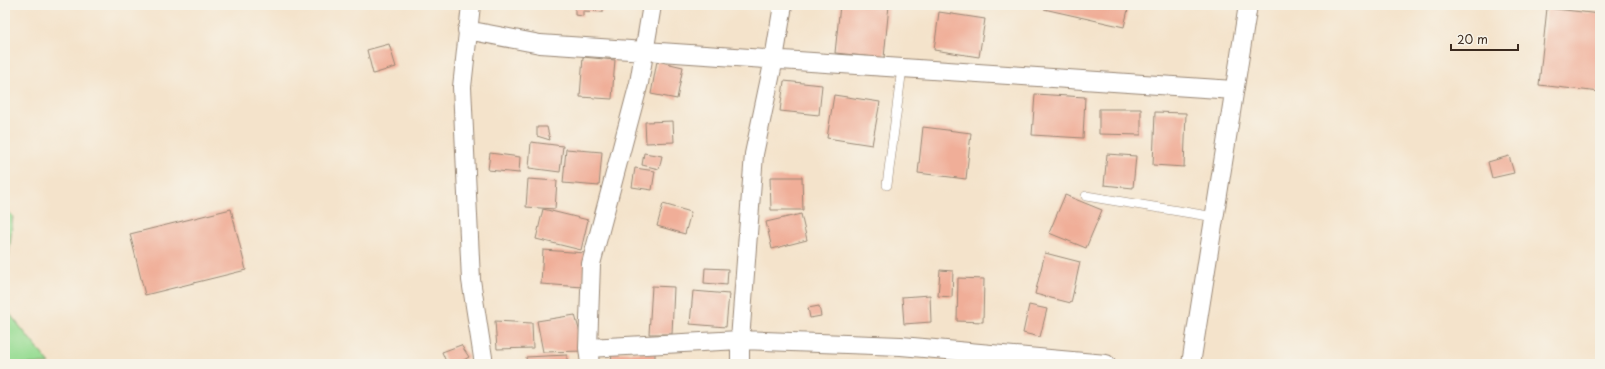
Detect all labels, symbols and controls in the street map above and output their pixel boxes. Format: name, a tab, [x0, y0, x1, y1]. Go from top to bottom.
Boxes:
scale bar	[1451, 26, 1518, 52]
text: 20 m	[1457, 30, 1488, 48]

